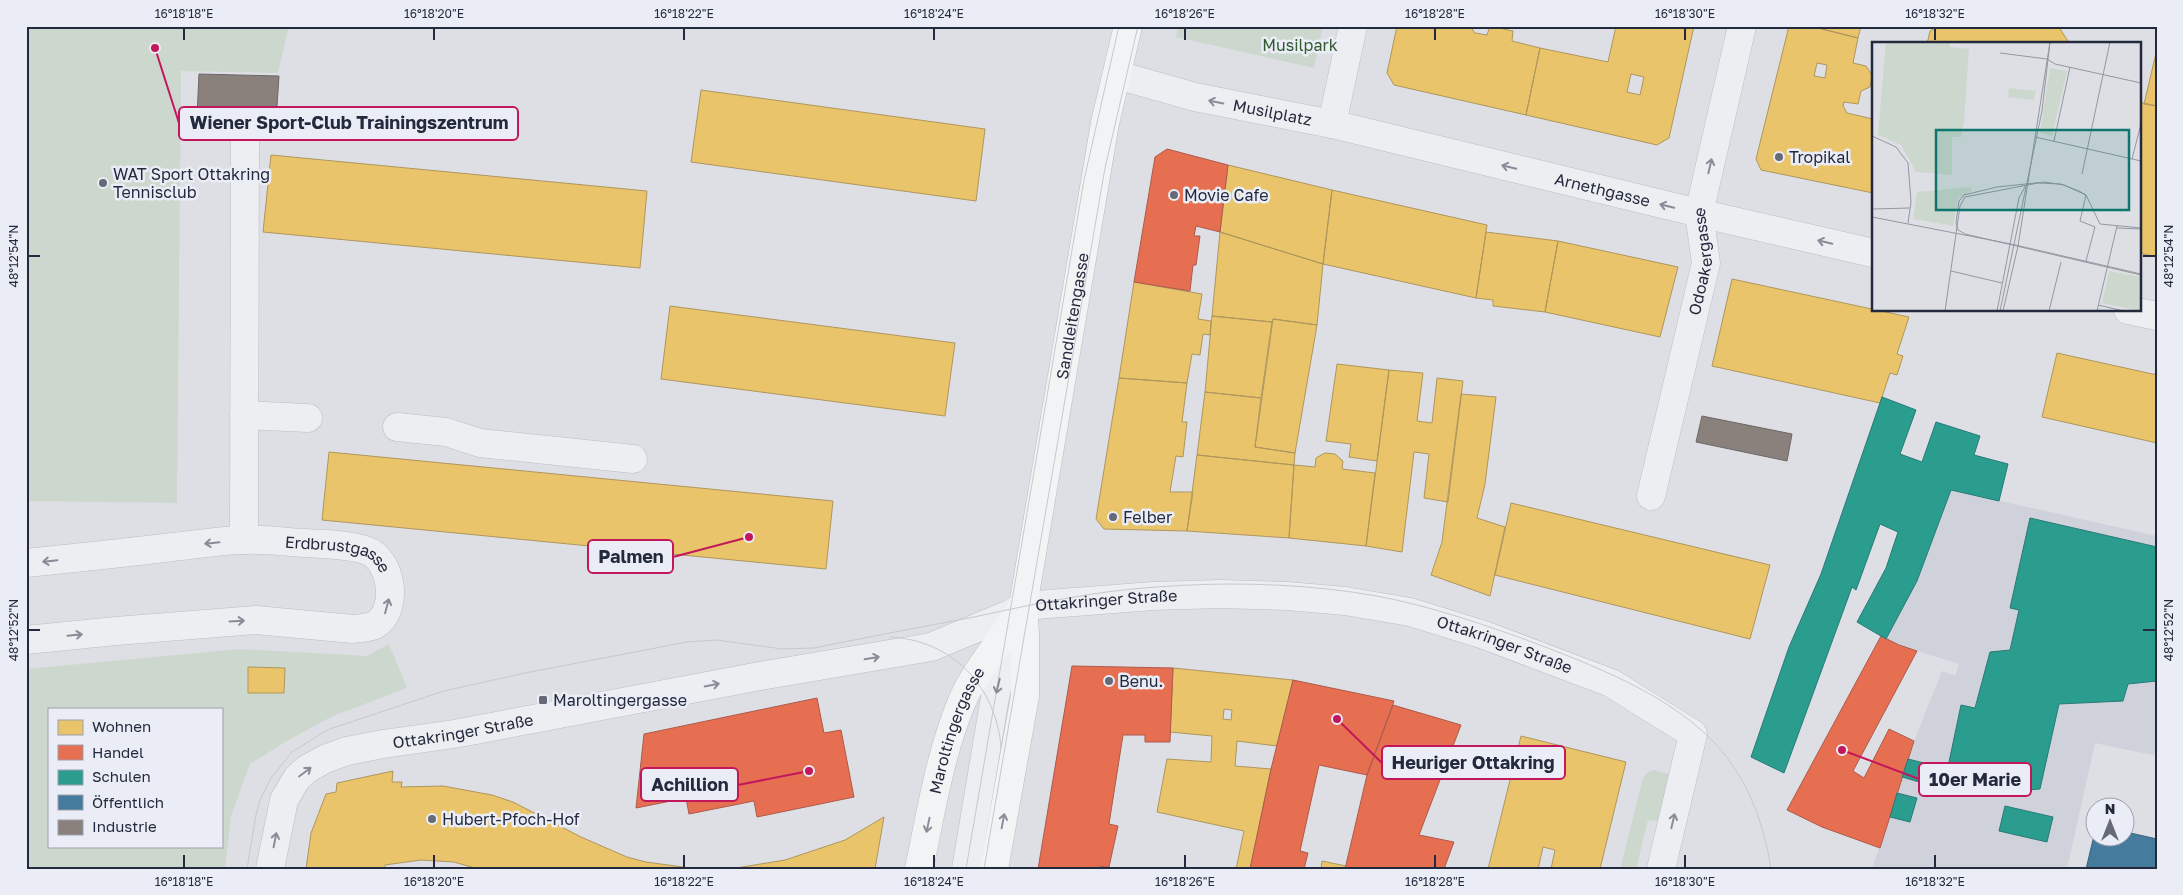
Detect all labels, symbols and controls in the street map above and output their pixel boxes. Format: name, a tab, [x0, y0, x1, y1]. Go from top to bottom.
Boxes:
text: 16°18'18"E	[155, 6, 213, 21]
text: 16°18'20"E	[404, 6, 464, 21]
text: 16°18'22"E	[654, 6, 714, 21]
text: 16°18'24"E	[904, 6, 964, 21]
text: 16°18'26"E	[1155, 6, 1215, 21]
text: 16°18'28"E	[1405, 6, 1465, 21]
text: 16°18'30"E	[1655, 6, 1715, 21]
text: 16°18'32"E	[1905, 6, 1965, 21]
park label: Musilpark	[1262, 35, 1338, 55]
inset map	[1872, 42, 2140, 311]
street label: Musilplatz	[1231, 95, 1314, 130]
one-way arrow	[1208, 96, 1224, 106]
callout: Wiener Sport-Club Trainingszentrum	[179, 107, 518, 140]
text: Wiener Sport-Club Trainingszentrum	[190, 111, 508, 133]
place label: Tropikal	[1789, 147, 1850, 167]
marker: Tropikal	[1773, 151, 1785, 163]
one-way arrow	[1706, 158, 1715, 174]
one-way arrow	[1502, 162, 1518, 171]
place label: WAT Sport Ottakring Tennisclub	[113, 164, 270, 202]
street label: Arnethgasse	[1553, 168, 1652, 211]
marker: WAT Sport Ottakring Tennisclub	[97, 177, 109, 189]
place label: Movie Cafe	[1184, 185, 1268, 205]
marker: Movie Cafe	[1168, 189, 1180, 201]
one-way arrow	[1660, 201, 1676, 210]
street label: Odoakergasse	[1684, 205, 1716, 317]
text: 48°12'54"N	[6, 225, 21, 287]
text: 48°12'54"N	[2161, 225, 2176, 287]
one-way arrow	[1818, 237, 1834, 246]
street label: Sandleitengasse	[1052, 251, 1093, 381]
place label: Felber	[1123, 507, 1172, 527]
marker: Felber	[1107, 511, 1119, 523]
street label: Erdbrustgasse	[284, 532, 395, 576]
one-way arrow	[204, 538, 220, 548]
callout: Palmen	[588, 540, 673, 573]
text: Palmen	[598, 545, 664, 567]
one-way arrow	[42, 556, 58, 566]
street label: Ottakringer Straße	[1034, 585, 1178, 615]
one-way arrow	[383, 598, 392, 614]
text: 48°12'52"N	[6, 599, 21, 661]
text: 48°12'52"N	[2161, 599, 2176, 661]
street label: Ottakringer Straße	[1434, 611, 1575, 677]
one-way arrow	[228, 617, 244, 626]
one-way arrow	[66, 630, 82, 640]
one-way arrow	[863, 652, 879, 662]
street label: Maroltingergasse	[925, 663, 989, 796]
place label: Benu.	[1119, 671, 1163, 691]
marker: Benu.	[1103, 675, 1115, 687]
one-way arrow	[993, 678, 1002, 694]
one-way arrow	[703, 680, 719, 689]
place label: Maroltingergasse	[553, 690, 687, 710]
marker: Maroltingergasse	[537, 694, 549, 706]
legend	[48, 708, 222, 848]
street label: Ottakringer Straße	[391, 709, 535, 753]
text: Wohnen	[92, 717, 151, 735]
text: Handel	[92, 743, 144, 761]
callout: Heuriger Ottakring	[1382, 746, 1565, 779]
text: Heuriger Ottakring	[1391, 751, 1555, 773]
callout: 10er Marie	[1919, 763, 2031, 796]
one-way arrow	[298, 766, 311, 777]
text: Schulen	[92, 767, 151, 785]
callout: Achillion	[641, 768, 738, 801]
text: 10er Marie	[1929, 768, 2021, 790]
text: Achillion	[651, 773, 729, 795]
text: Öffentlich	[92, 793, 164, 811]
north arrow	[2086, 798, 2136, 848]
text: N	[2105, 800, 2115, 817]
place label: Hubert-Pfoch-Hof	[442, 809, 580, 829]
marker: Hubert-Pfoch-Hof	[426, 813, 438, 825]
one-way arrow	[999, 813, 1008, 829]
one-way arrow	[1669, 814, 1678, 830]
one-way arrow	[923, 816, 933, 832]
text: Industrie	[92, 817, 157, 835]
one-way arrow	[270, 833, 280, 849]
text: 16°18'18"E	[155, 874, 213, 889]
text: 16°18'20"E	[404, 874, 464, 889]
text: 16°18'22"E	[654, 874, 714, 889]
text: 16°18'24"E	[904, 874, 964, 889]
text: 16°18'26"E	[1155, 874, 1215, 889]
text: 16°18'28"E	[1405, 874, 1465, 889]
text: 16°18'30"E	[1655, 874, 1715, 889]
text: 16°18'32"E	[1905, 874, 1965, 889]

